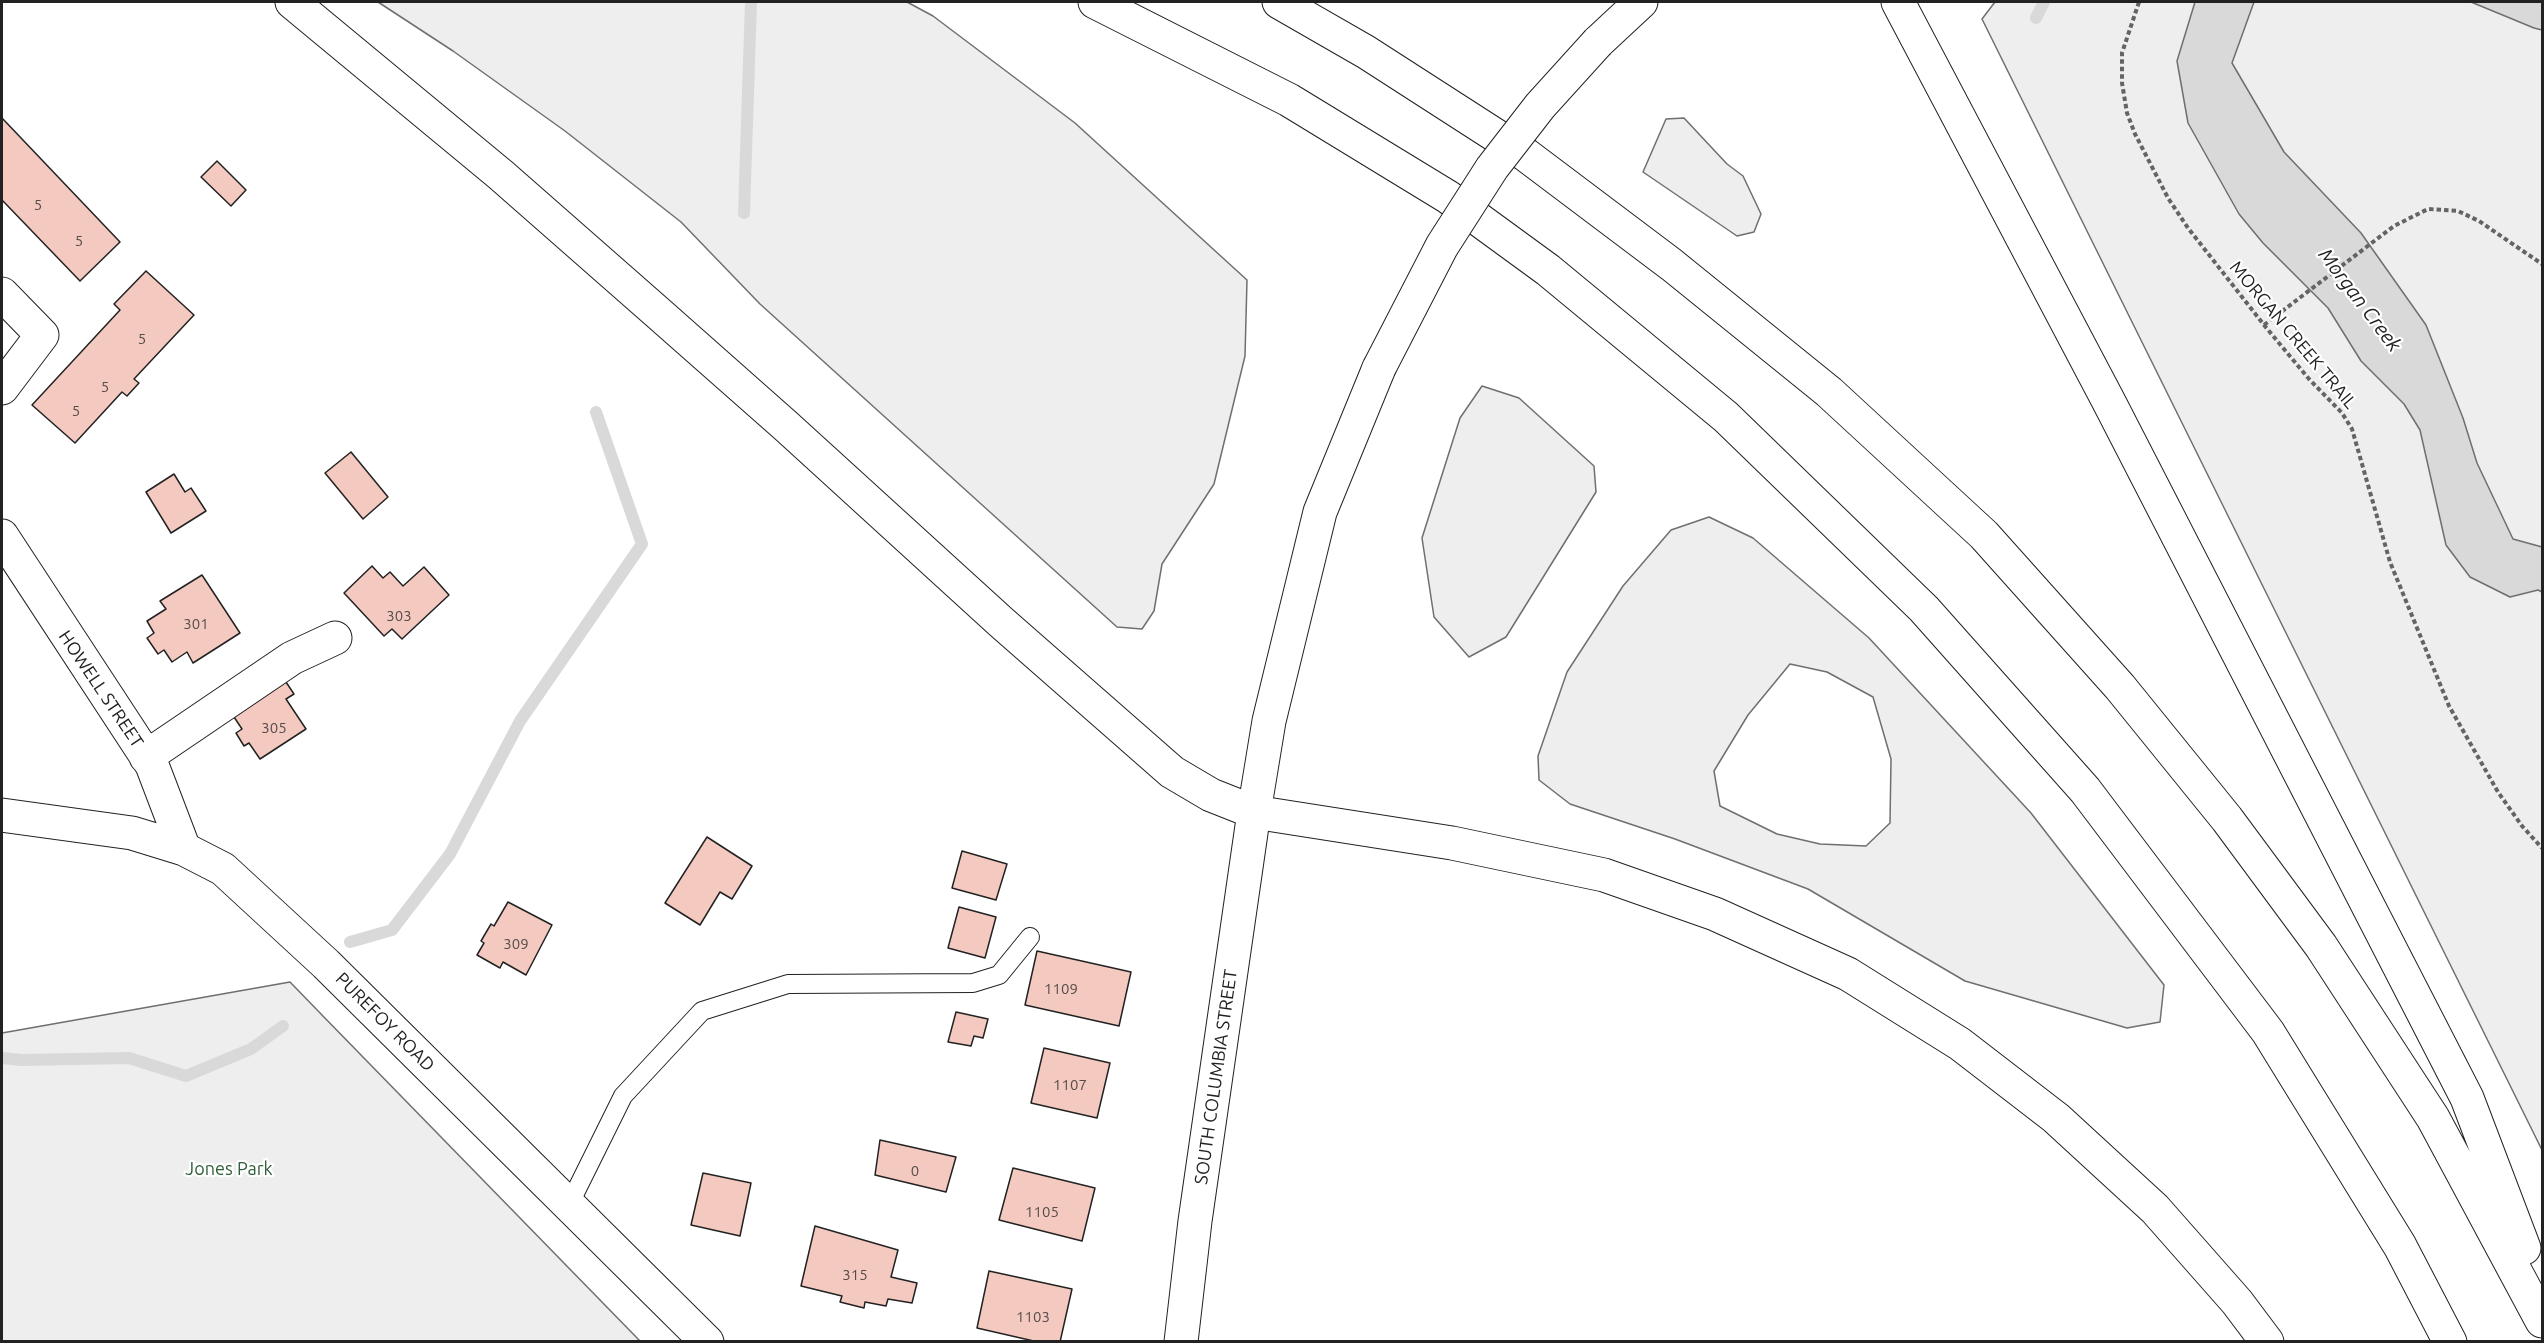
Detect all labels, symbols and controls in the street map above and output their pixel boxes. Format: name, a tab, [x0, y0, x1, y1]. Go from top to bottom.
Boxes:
house number: 5	[34, 196, 42, 214]
house number: 5	[75, 232, 83, 250]
water label: Morgan Creek	[2313, 244, 2407, 356]
street label: MORGAN CREEK TRAIL	[2225, 257, 2361, 413]
house number: 5	[138, 330, 146, 348]
house number: 5	[101, 378, 109, 396]
house number: 5	[72, 402, 80, 420]
house number: 303	[386, 607, 412, 625]
house number: 301	[183, 615, 209, 633]
street label: HOWELL STREET	[54, 626, 148, 752]
house number: 305	[261, 719, 287, 737]
house number: 309	[503, 935, 529, 953]
street label: PUREFOY ROAD	[331, 968, 439, 1076]
street label: SOUTH COLUMBIA STREET	[1190, 968, 1242, 1186]
house number: 1109	[1044, 980, 1078, 998]
house number: 1107	[1053, 1076, 1087, 1094]
park label: Jones Park	[185, 1158, 273, 1180]
house number: 0	[911, 1162, 919, 1180]
house number: 1105	[1025, 1203, 1059, 1221]
house number: 315	[842, 1266, 868, 1284]
house number: 1103	[1016, 1308, 1050, 1326]

